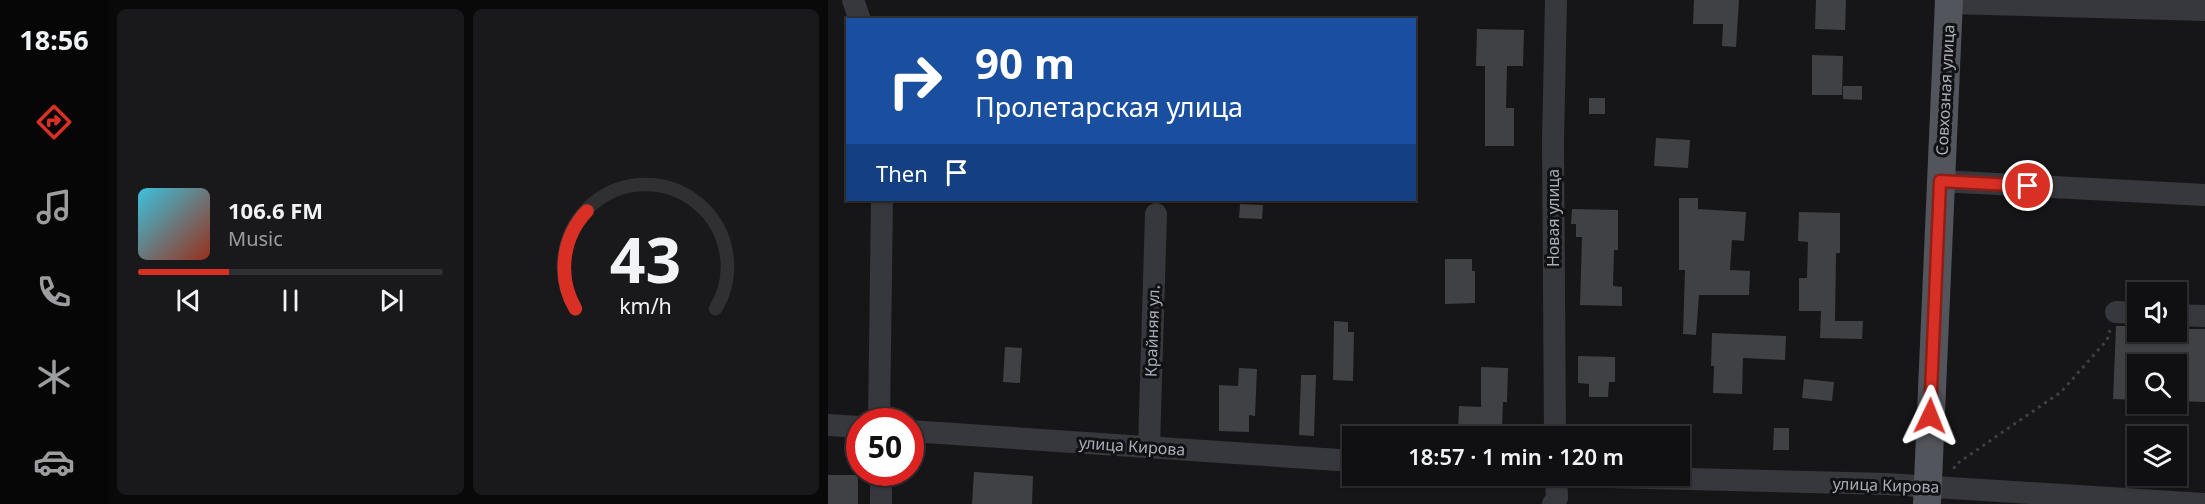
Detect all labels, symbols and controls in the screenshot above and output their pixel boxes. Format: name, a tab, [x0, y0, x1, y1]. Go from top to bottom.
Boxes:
text: 18:56	[19, 21, 89, 58]
street label: Совхозная улица	[1931, 24, 1959, 156]
text: 90 m	[975, 34, 1075, 91]
icon: right	[876, 42, 954, 120]
text: Пролетарская улица	[975, 88, 1243, 125]
icon: directions	[33, 101, 75, 143]
icon: arrive	[940, 156, 973, 189]
text: Then	[876, 158, 928, 188]
pin	[2002, 160, 2053, 211]
street label: Новая улица	[1542, 169, 1564, 267]
icon: arrive	[2011, 169, 2044, 202]
icon: music	[33, 186, 75, 228]
text: 106.6 FM	[228, 195, 323, 225]
text: 43	[610, 216, 681, 301]
text: Music	[228, 225, 283, 252]
icon: phone	[33, 271, 75, 313]
map controls	[2127, 282, 2187, 486]
button: sound	[2127, 282, 2187, 342]
icon: previous	[172, 284, 205, 317]
icon: pause	[274, 284, 307, 317]
icon: next	[375, 284, 408, 317]
street label: Крайняя ул.	[1139, 285, 1165, 377]
text: km/h	[619, 291, 672, 320]
button: search	[2127, 354, 2187, 414]
icon: climate	[33, 356, 75, 398]
position arrow	[1898, 384, 1962, 448]
speed limit sign: 50	[846, 408, 924, 486]
button: layers	[2127, 426, 2187, 486]
street label: улица Кирова	[1078, 431, 1186, 461]
icon: car	[33, 441, 75, 483]
text: 18:57 · 1 min · 120 m	[1408, 441, 1624, 471]
street label: улица Кирова	[1832, 472, 1940, 498]

